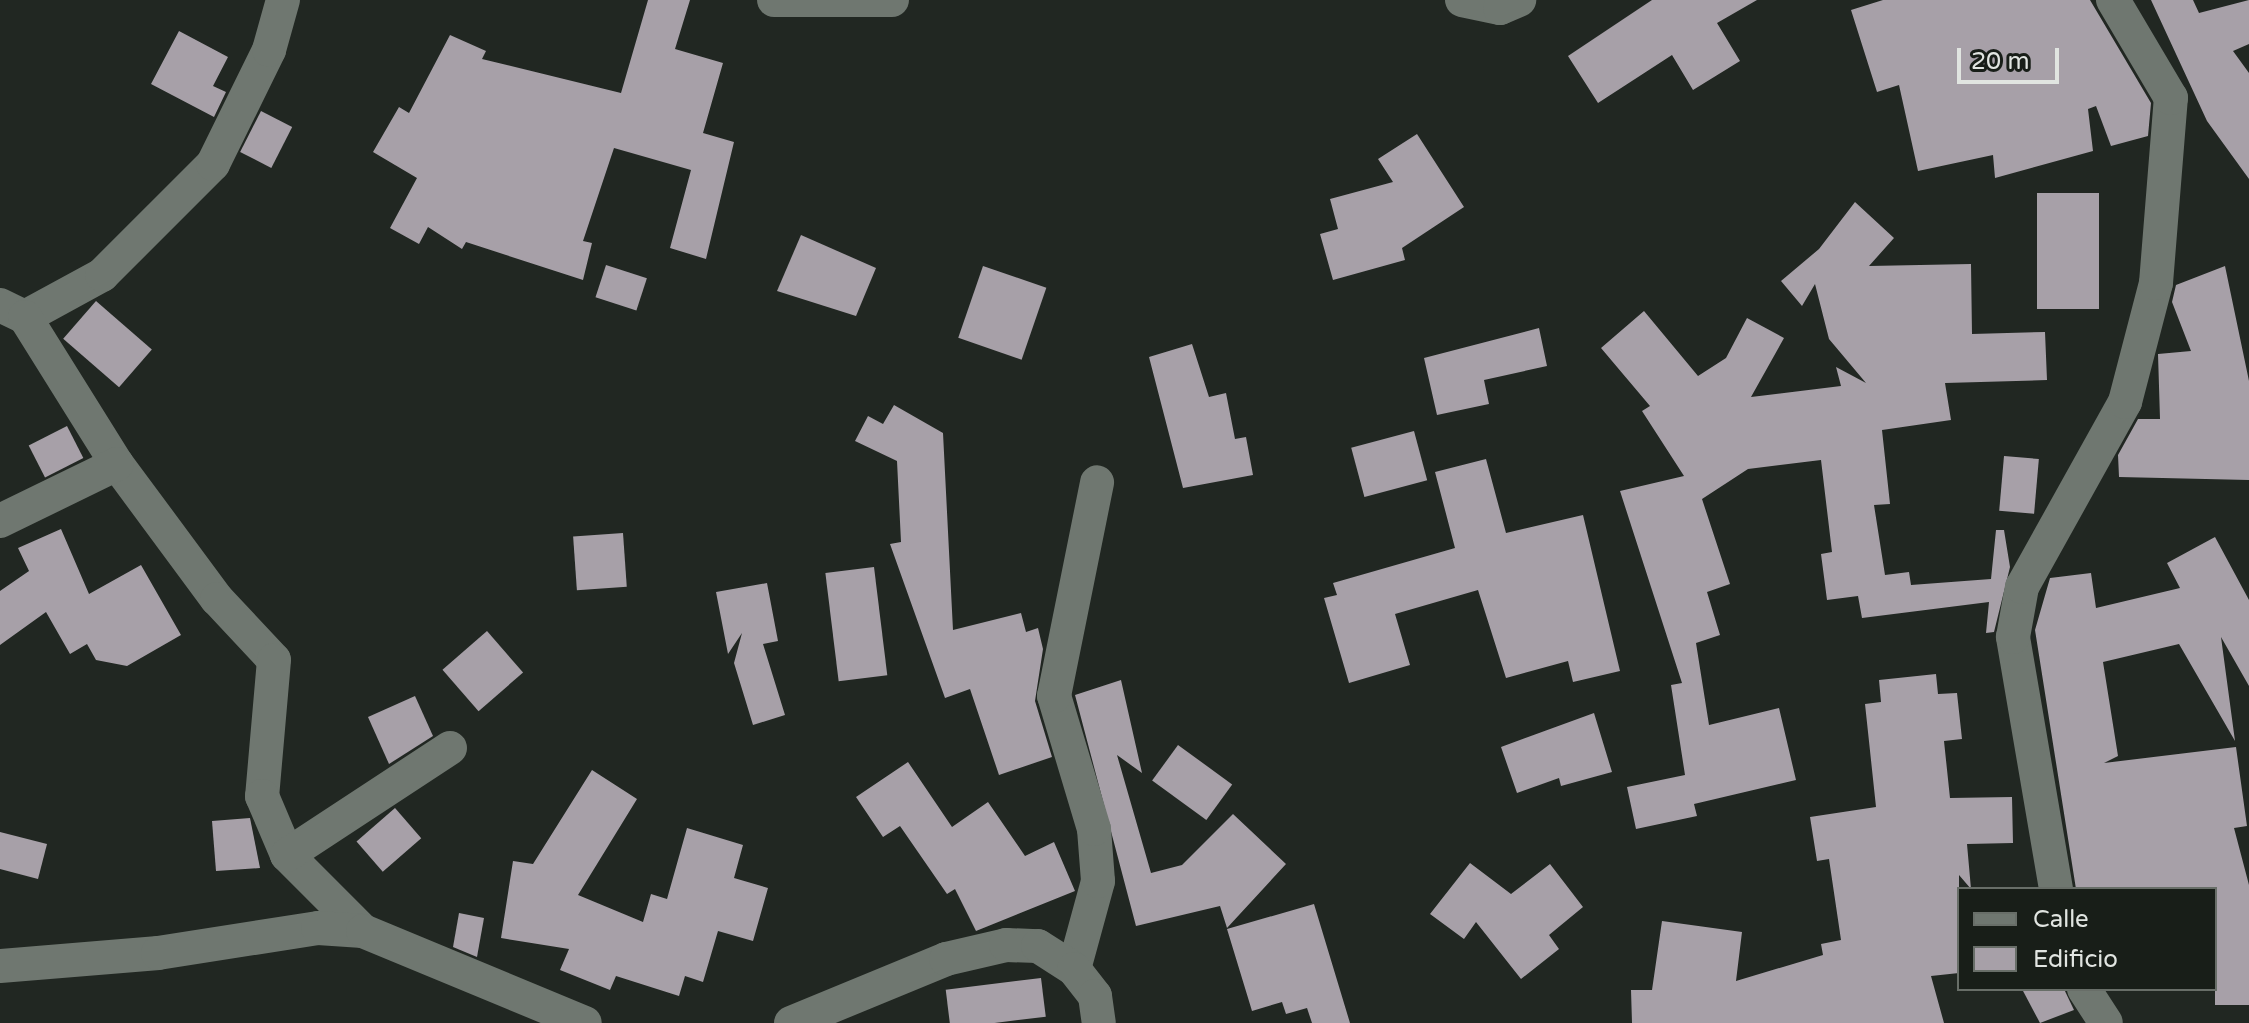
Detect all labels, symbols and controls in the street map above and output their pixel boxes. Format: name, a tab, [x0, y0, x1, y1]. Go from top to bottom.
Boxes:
scale bar	[1961, 32, 2063, 82]
text: 20 m	[1971, 47, 2029, 76]
legend	[1957, 887, 2217, 991]
text: Calle	[2033, 905, 2089, 934]
text: Edificio	[2033, 945, 2118, 974]

